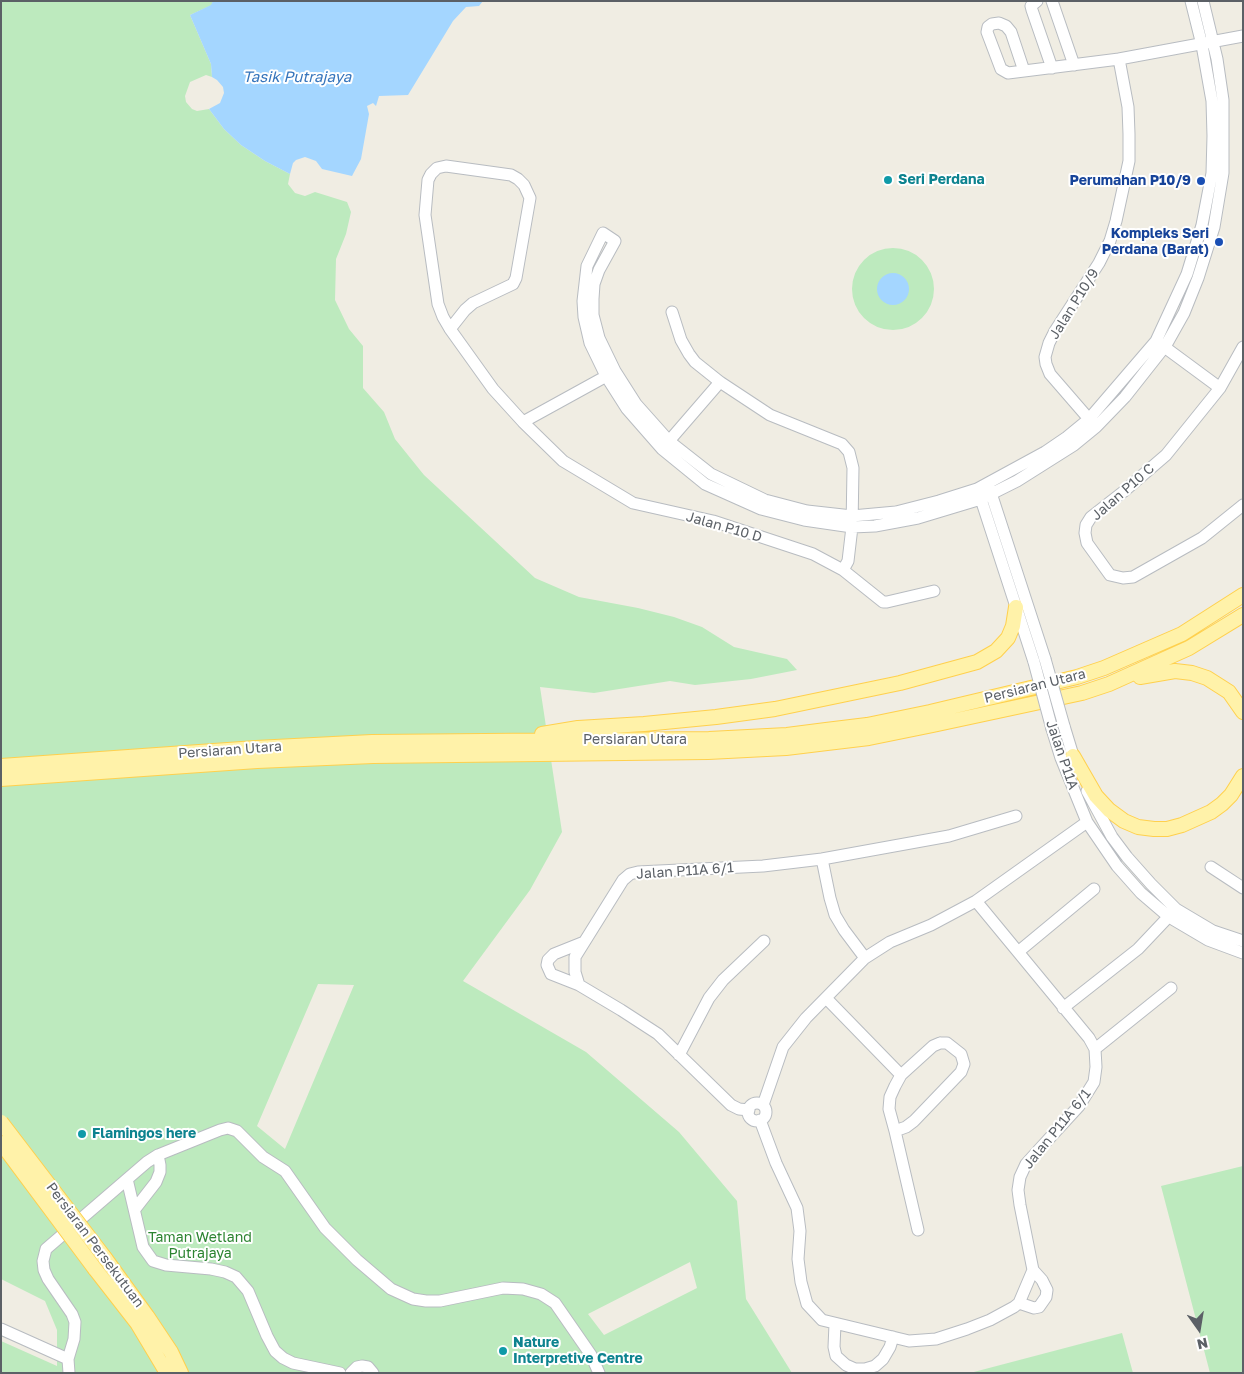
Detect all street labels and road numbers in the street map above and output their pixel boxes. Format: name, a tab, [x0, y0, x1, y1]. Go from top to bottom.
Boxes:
street label: Jalan P10/9	[1046, 266, 1102, 342]
street label: Jalan P10 C	[1088, 460, 1158, 524]
street label: Jalan P10 D	[684, 508, 764, 546]
street label: Persiaran Utara	[983, 665, 1087, 707]
street label: Jalan P11A	[1042, 718, 1082, 792]
street label: Persiaran Utara	[583, 732, 687, 748]
street label: Persiaran Utara	[178, 738, 282, 762]
street label: Jalan P11A 6/1	[636, 859, 734, 883]
street label: Jalan P11A 6/1	[1020, 1086, 1094, 1172]
street label: Persiaran Persekutuan	[43, 1179, 147, 1311]

